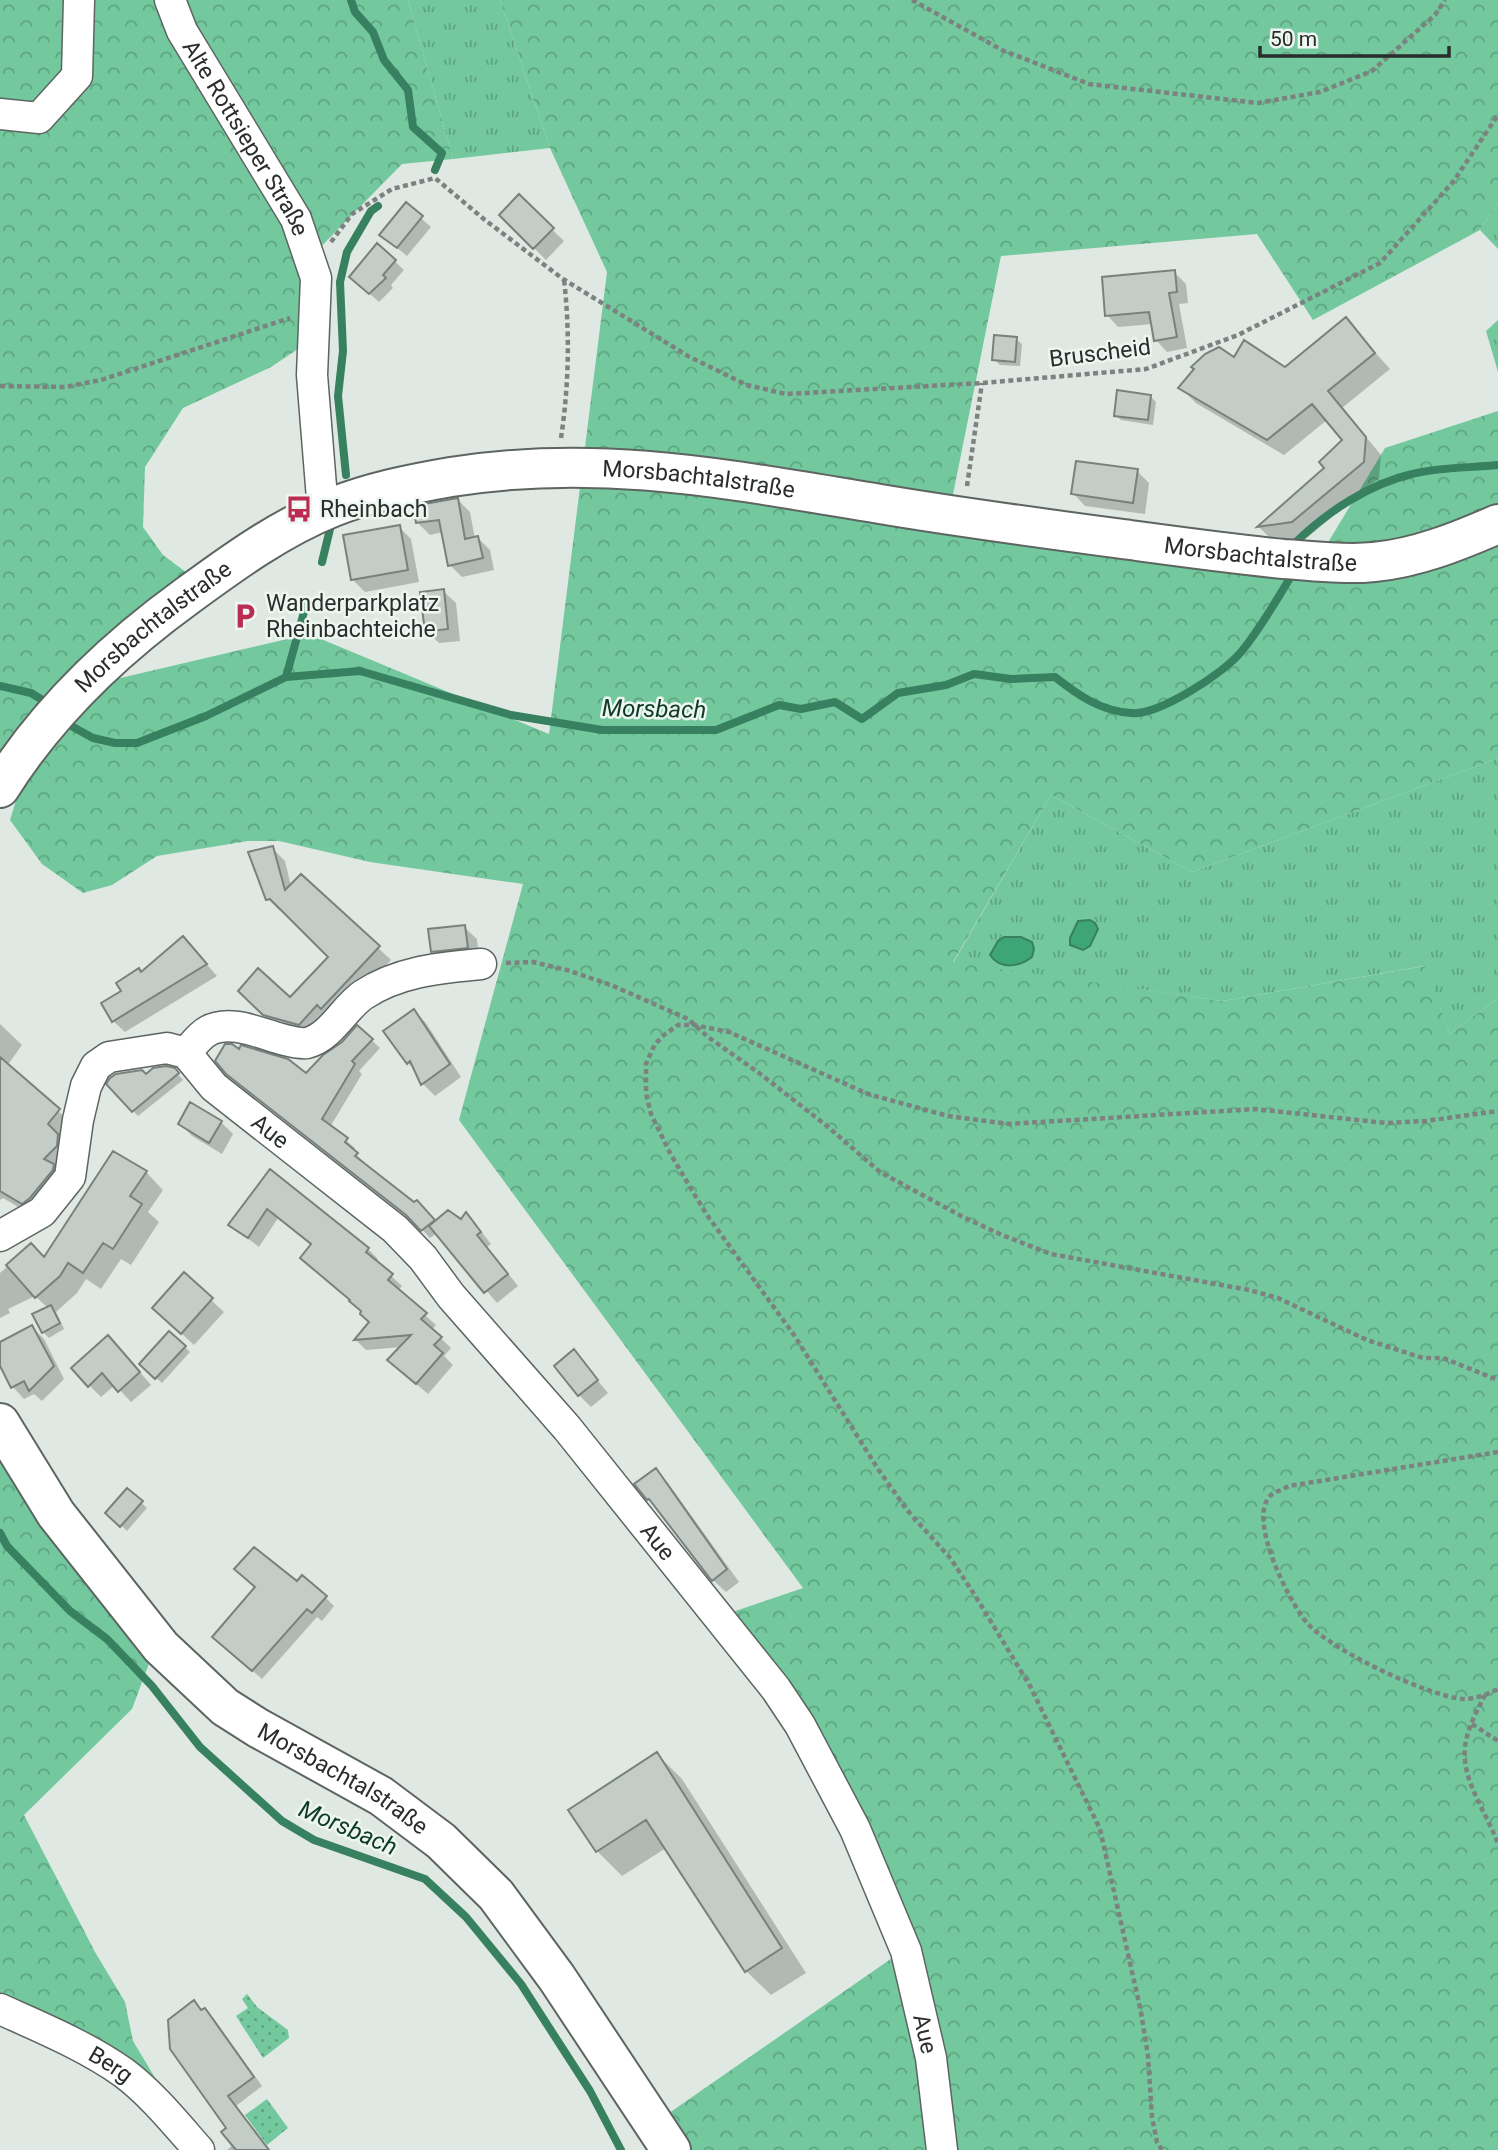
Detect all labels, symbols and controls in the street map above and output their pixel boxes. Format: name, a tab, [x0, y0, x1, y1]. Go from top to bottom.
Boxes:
scale bar	[1260, 14, 1449, 58]
text: 50 m	[1270, 27, 1317, 51]
street label: Alte Rottsieper Straße	[177, 35, 314, 239]
street label: Bruscheid	[1048, 333, 1152, 373]
street label: Morsbachtalstraße	[602, 455, 797, 503]
bus stop icon: Rheinbach	[284, 494, 314, 524]
place label: Rheinbach	[320, 496, 427, 523]
street label: Morsbachtalstraße	[1162, 531, 1357, 577]
street label: Morsbachtalstraße	[69, 555, 236, 698]
place label: Wanderparkplatz Rheinbachteiche	[266, 590, 439, 643]
parking icon: Wanderparkplatz Rheinbachteiche	[230, 601, 260, 631]
water label: Morsbach	[602, 694, 706, 724]
street label: Aue	[246, 1108, 294, 1154]
street label: Aue	[635, 1518, 681, 1566]
street label: Morsbachtalstraße	[253, 1718, 433, 1842]
water label: Morsbach	[294, 1794, 402, 1862]
street label: Aue	[908, 2011, 943, 2056]
street label: Berg	[84, 2040, 138, 2088]

